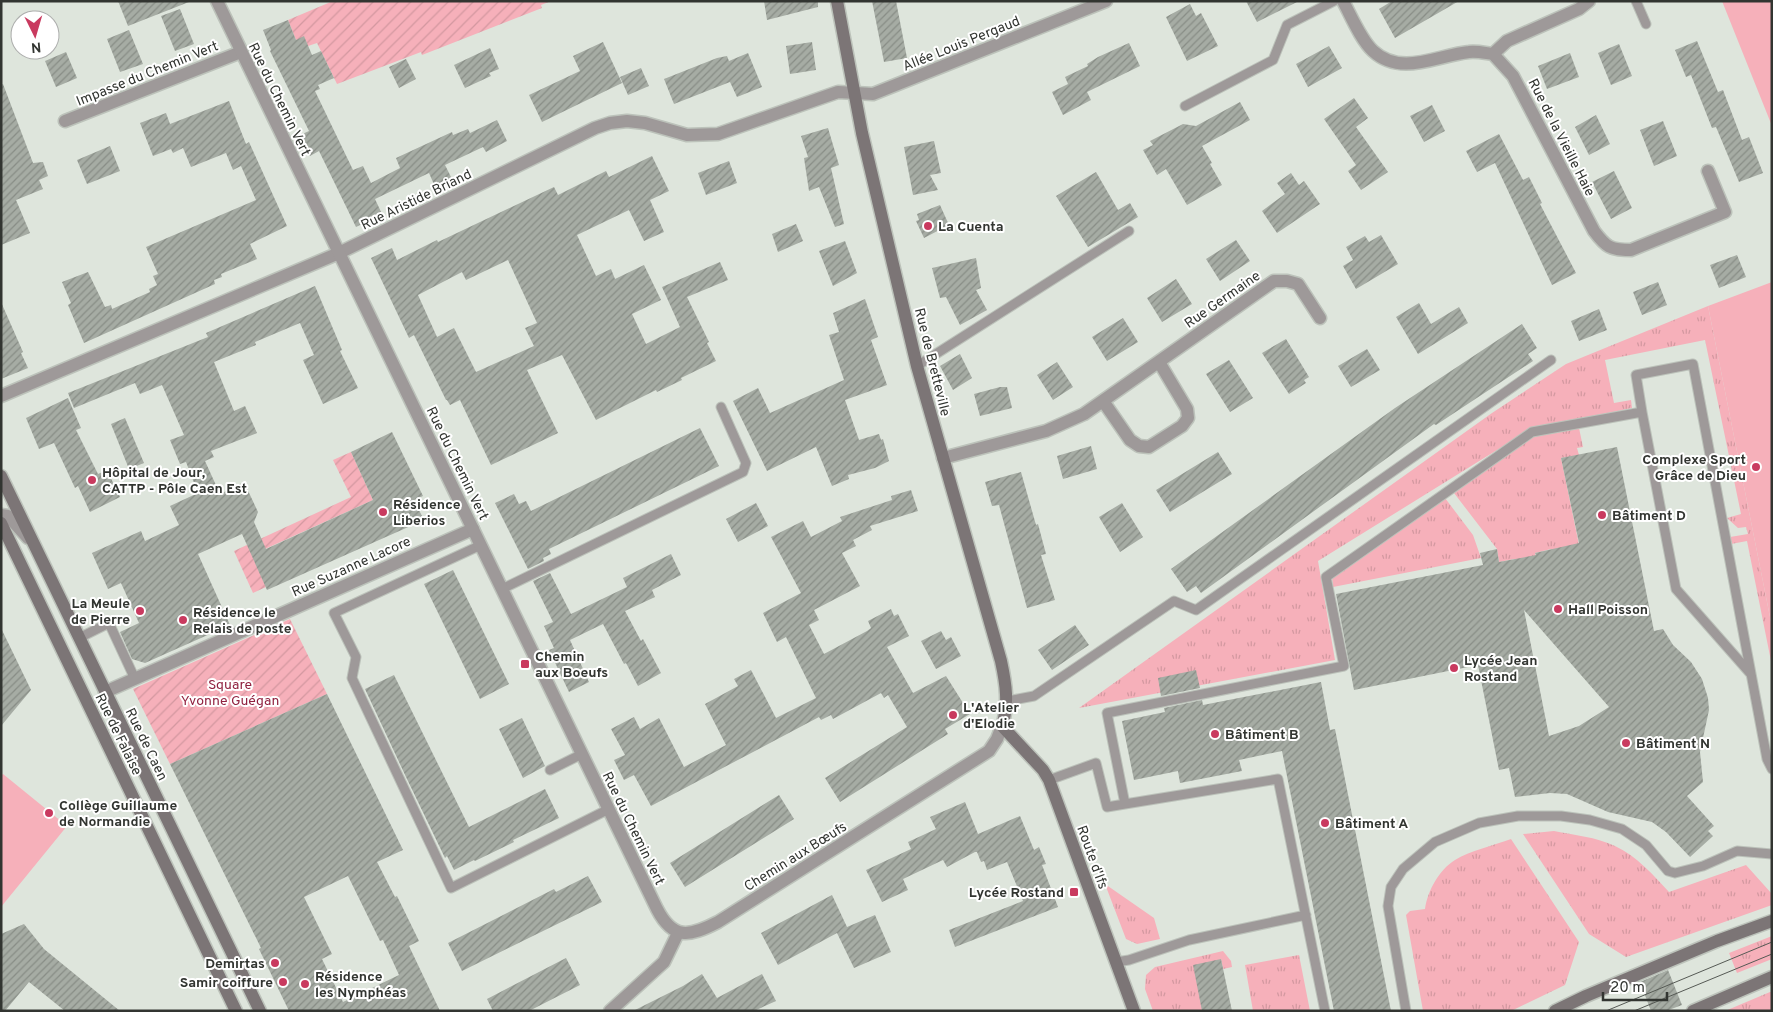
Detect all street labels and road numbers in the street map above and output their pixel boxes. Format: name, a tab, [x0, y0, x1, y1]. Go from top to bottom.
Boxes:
street label: Allée Louis Pergaud	[901, 13, 1023, 76]
street label: Impasse du Chemin Vert	[74, 38, 221, 111]
street label: Rue du Chemin Vert	[244, 40, 313, 159]
street label: Rue de la Vieille Haie	[1524, 76, 1598, 199]
street label: Rue Aristide Briand	[359, 166, 475, 234]
street label: Rue Germaine	[1182, 268, 1264, 333]
street label: Rue de Bretteville	[910, 306, 953, 418]
street label: Rue du Chemin Vert	[422, 404, 491, 523]
street label: Rue Suzanne Lacore	[289, 533, 414, 601]
street label: Rue de Falaise	[90, 691, 145, 778]
street label: Rue de Caen	[121, 706, 171, 784]
street label: Rue du Chemin Vert	[598, 769, 667, 888]
street label: Chemin aux Bœufs	[741, 819, 850, 896]
street label: Route d'Ifs	[1072, 823, 1111, 892]

